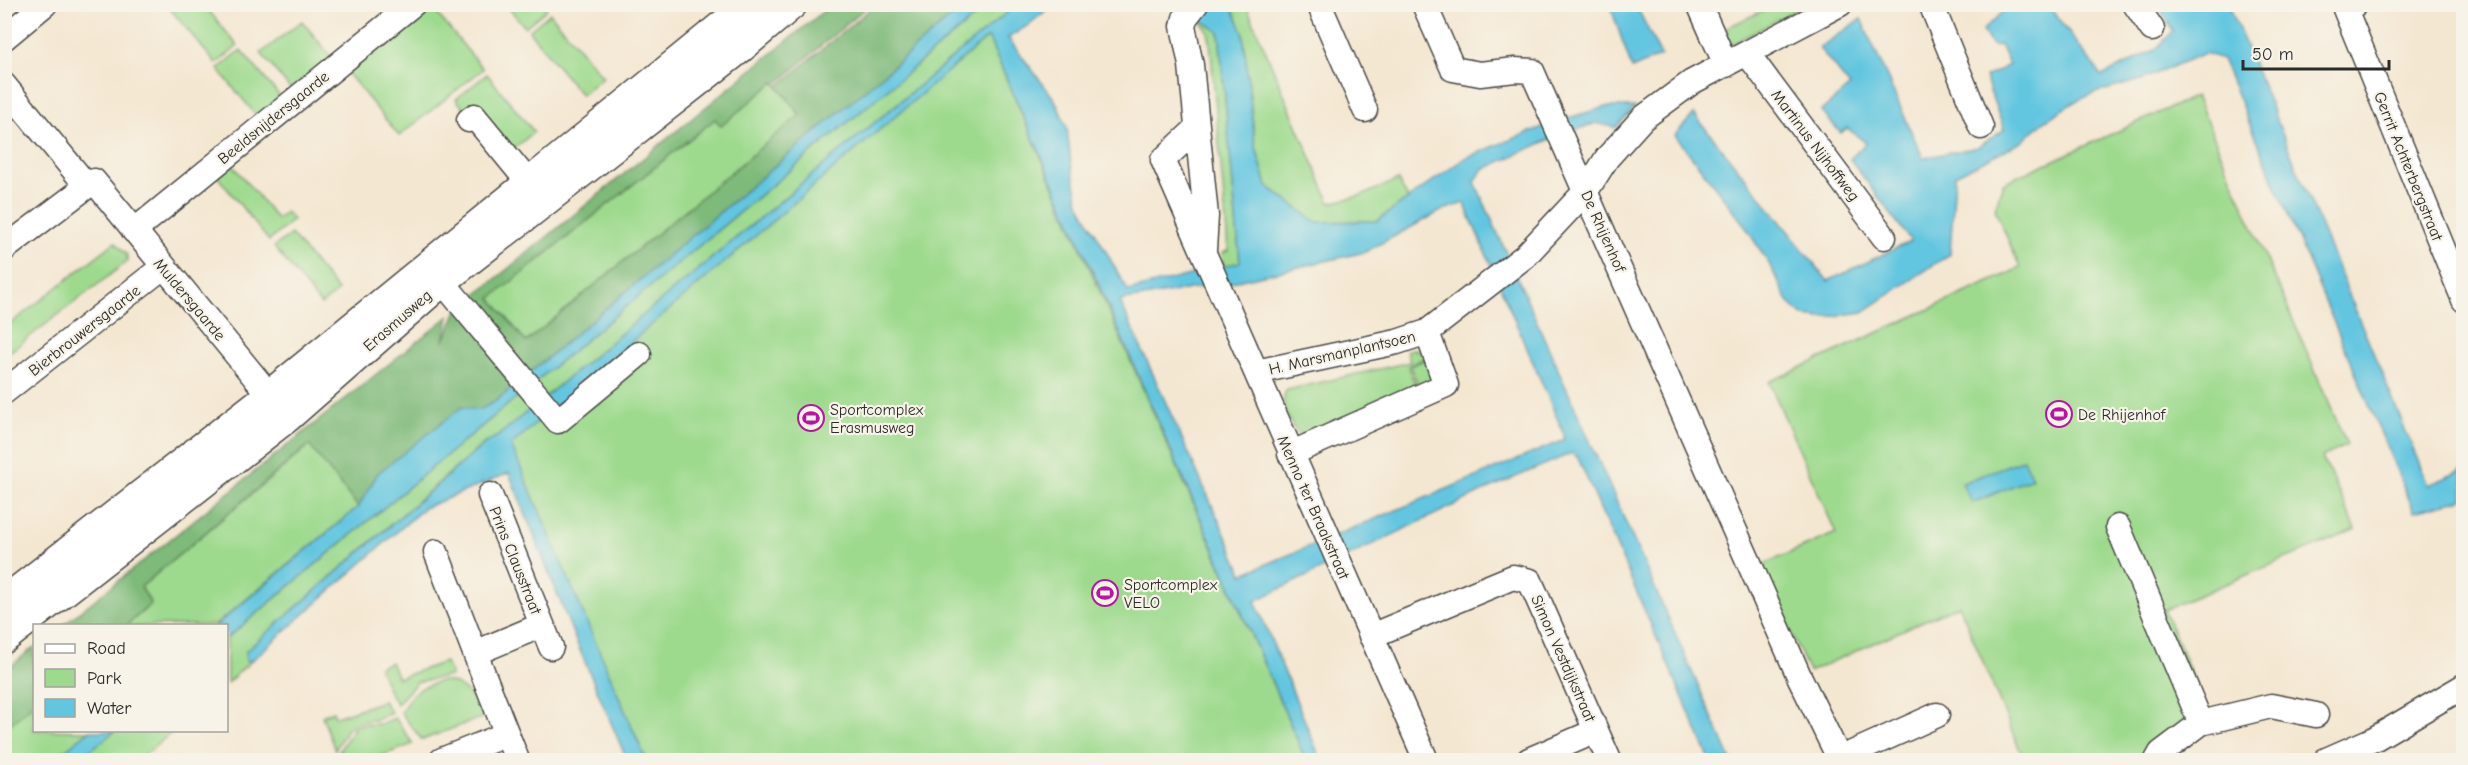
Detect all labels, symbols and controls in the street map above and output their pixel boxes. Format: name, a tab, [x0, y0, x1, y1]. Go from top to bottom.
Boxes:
scale bar	[2243, 33, 2388, 71]
text: 50 m	[2252, 44, 2294, 65]
street label: Beeldsnijdersgaarde	[214, 67, 333, 168]
street label: Martinus Nijhoffweg	[1767, 86, 1863, 205]
street label: Gerrit Achterbergstraat	[2370, 89, 2446, 244]
street label: De Rhijenhof	[1577, 188, 1630, 276]
street label: Muldersgaarde	[150, 255, 229, 344]
street label: Bierbrouwersgaarde	[25, 282, 144, 380]
street label: Erasmusweg	[360, 286, 435, 355]
street label: H. Marsmanplantsoen	[1267, 327, 1417, 379]
sports icon: De Rhijenhof	[2044, 399, 2074, 429]
place label: Sportcomplex Erasmusweg	[830, 401, 924, 437]
sports icon: Sportcomplex Erasmusweg	[796, 403, 826, 433]
place label: De Rhijenhof	[2078, 406, 2167, 424]
street label: Menno ter Braakstraat	[1273, 433, 1353, 582]
street label: Prins Clausstraat	[485, 504, 545, 617]
place label: Sportcomplex VELO	[1124, 576, 1218, 612]
sports icon: Sportcomplex VELO	[1090, 578, 1120, 608]
street label: Simon Vestdijkstraat	[1527, 592, 1599, 725]
legend	[33, 624, 228, 732]
text: Road	[87, 638, 126, 659]
text: Park	[87, 668, 122, 689]
text: Water	[87, 698, 132, 719]

